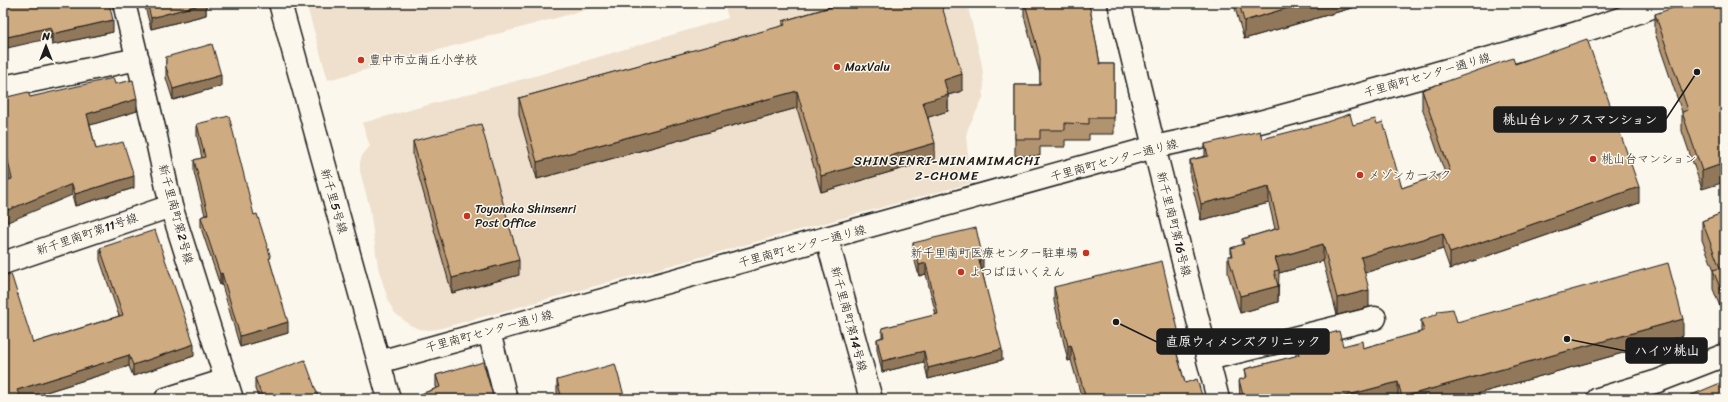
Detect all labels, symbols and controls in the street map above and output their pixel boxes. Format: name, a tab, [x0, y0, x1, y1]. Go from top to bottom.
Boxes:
north arrow	[26, 26, 66, 66]
text: N	[41, 27, 50, 46]
street label: 千里南町センター通り線	[1361, 46, 1493, 104]
place label: 豊中市立南丘小学校	[369, 49, 477, 71]
marker: 豊中市立南丘小学校	[356, 55, 366, 65]
place label: MaxValu	[845, 56, 891, 78]
marker: MaxValu	[832, 62, 842, 72]
callout: 桃山台レックスマンション	[1494, 107, 1666, 132]
text: 桃山台レックスマンション	[1502, 108, 1658, 131]
street label: 千里南町センター通り線	[1048, 132, 1180, 188]
place label: 桃山台マンション	[1601, 148, 1697, 170]
district label: SHINSENRI-MINAMIMACHI 2-CHOME	[854, 149, 1040, 187]
marker: 桃山台マンション	[1588, 154, 1598, 164]
street label: 新千里南町第2号線	[152, 161, 200, 267]
place label: メゾンカースク	[1368, 164, 1451, 186]
street label: 新千里5号線	[314, 166, 354, 236]
street label: 新千里南町第16号線	[1150, 169, 1198, 279]
marker: メゾンカースク	[1355, 170, 1365, 180]
place label: Toyonaka Shinsenri Post Office	[475, 198, 577, 234]
street label: 新千里南町第11号線	[33, 206, 141, 262]
marker: Toyonaka Shinsenri Post Office	[462, 211, 472, 221]
street label: 千里南町センター通り線	[736, 218, 868, 274]
place label: 新千里南町医療センター駐車場	[910, 242, 1078, 264]
marker: 新千里南町医療センター駐車場	[1081, 248, 1091, 258]
place label: よつばほいくえん	[969, 261, 1065, 283]
street label: 新千里南町第14号線	[824, 264, 874, 374]
marker: よつばほいくえん	[956, 267, 966, 277]
street label: 千里南町センター通り線	[423, 303, 555, 359]
callout: 直原ウィメンズクリニック	[1157, 329, 1329, 354]
text: 直原ウィメンズクリニック	[1165, 330, 1321, 353]
callout: ハイツ桃山	[1626, 338, 1707, 363]
text: ハイツ桃山	[1634, 339, 1700, 362]

